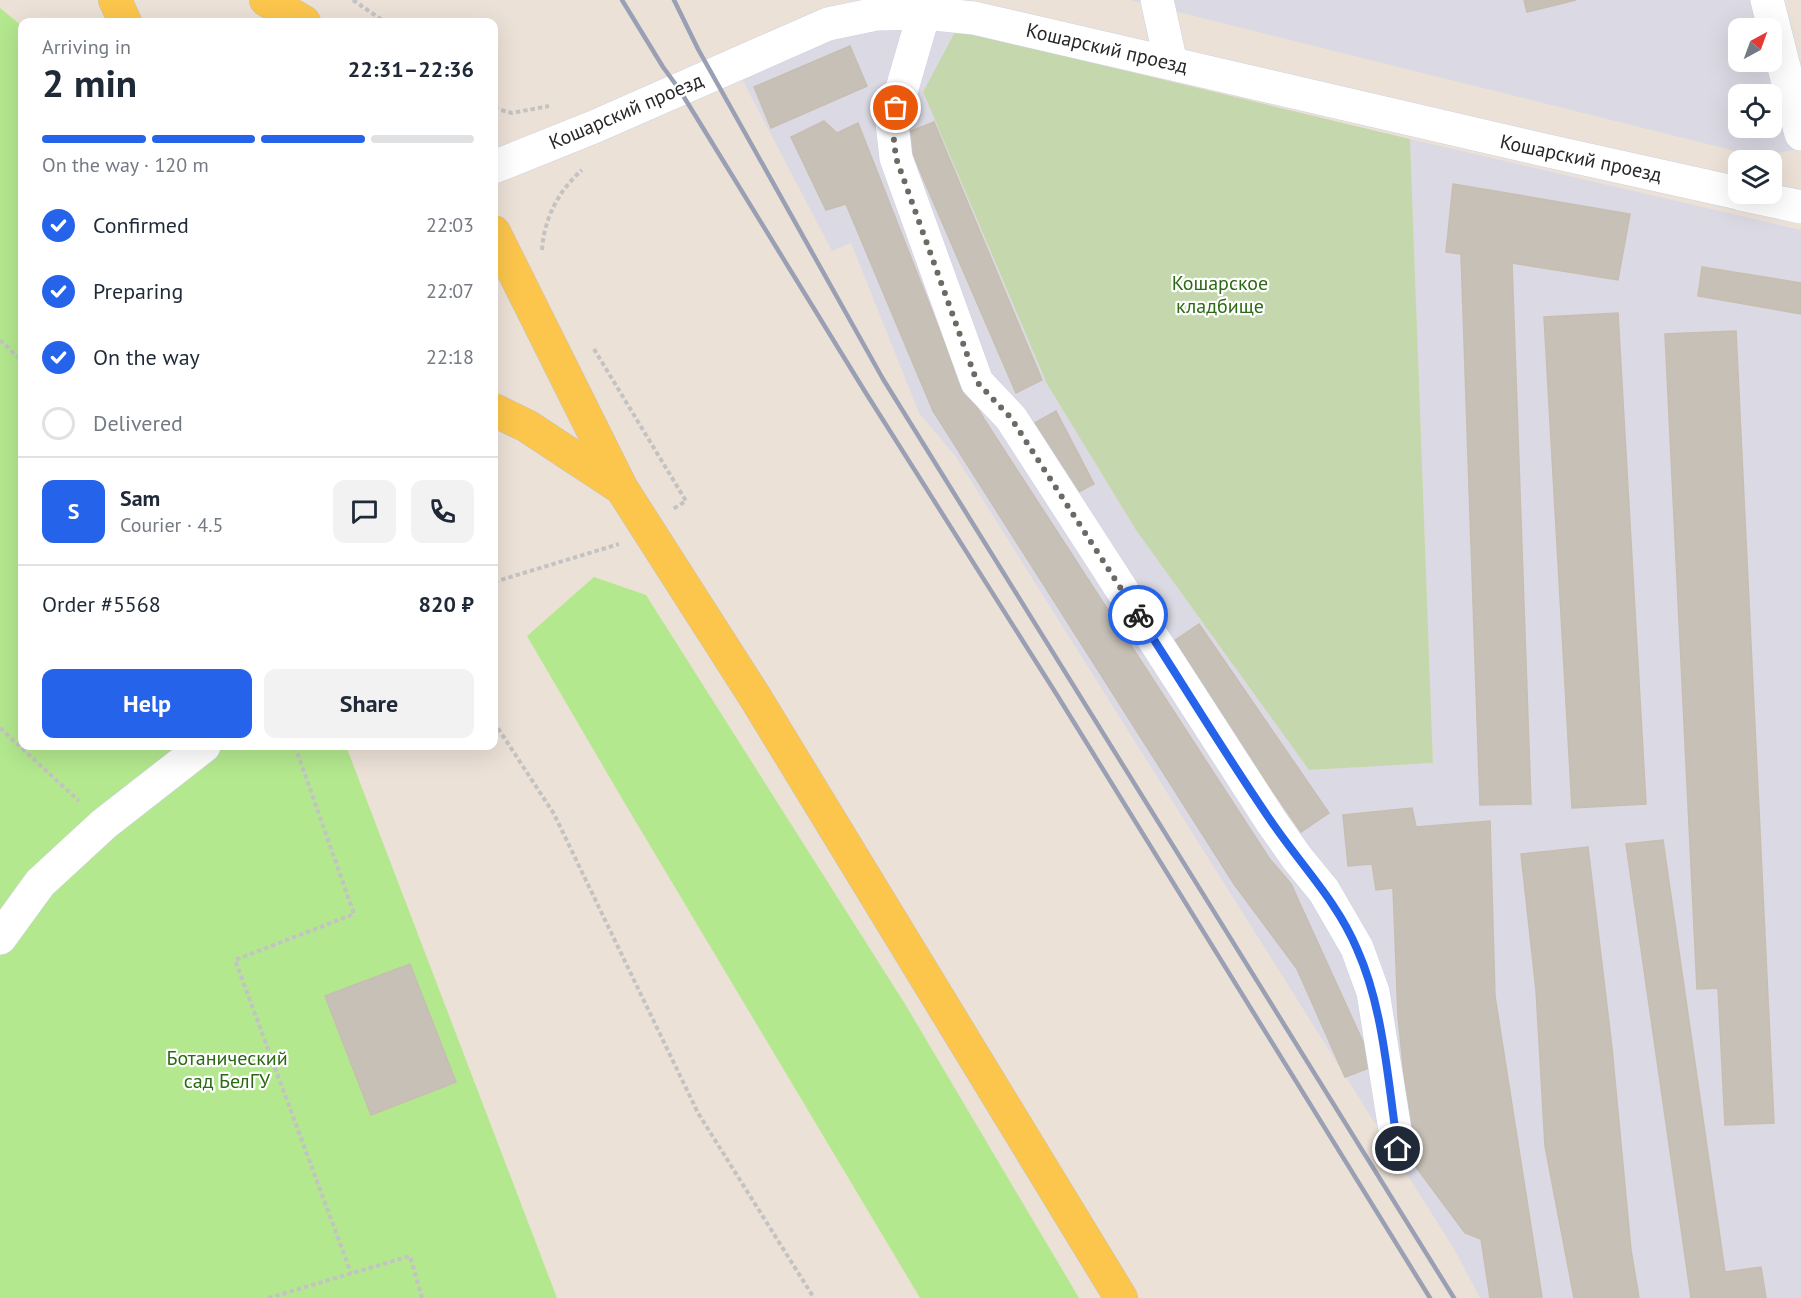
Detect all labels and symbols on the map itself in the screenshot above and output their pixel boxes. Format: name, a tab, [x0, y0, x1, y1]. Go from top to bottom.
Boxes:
street label: Кошарский проезд	[1024, 17, 1190, 79]
north arrow	[1728, 18, 1782, 72]
street label: Кошарский проезд	[545, 67, 707, 155]
pin	[870, 82, 921, 133]
street label: Кошарский проезд	[1498, 128, 1665, 188]
park label: Кошарское кладбище	[1172, 270, 1268, 319]
courier	[1108, 585, 1168, 645]
park label: Ботанический сад БелГУ	[166, 1045, 288, 1094]
pin	[1372, 1123, 1423, 1174]

